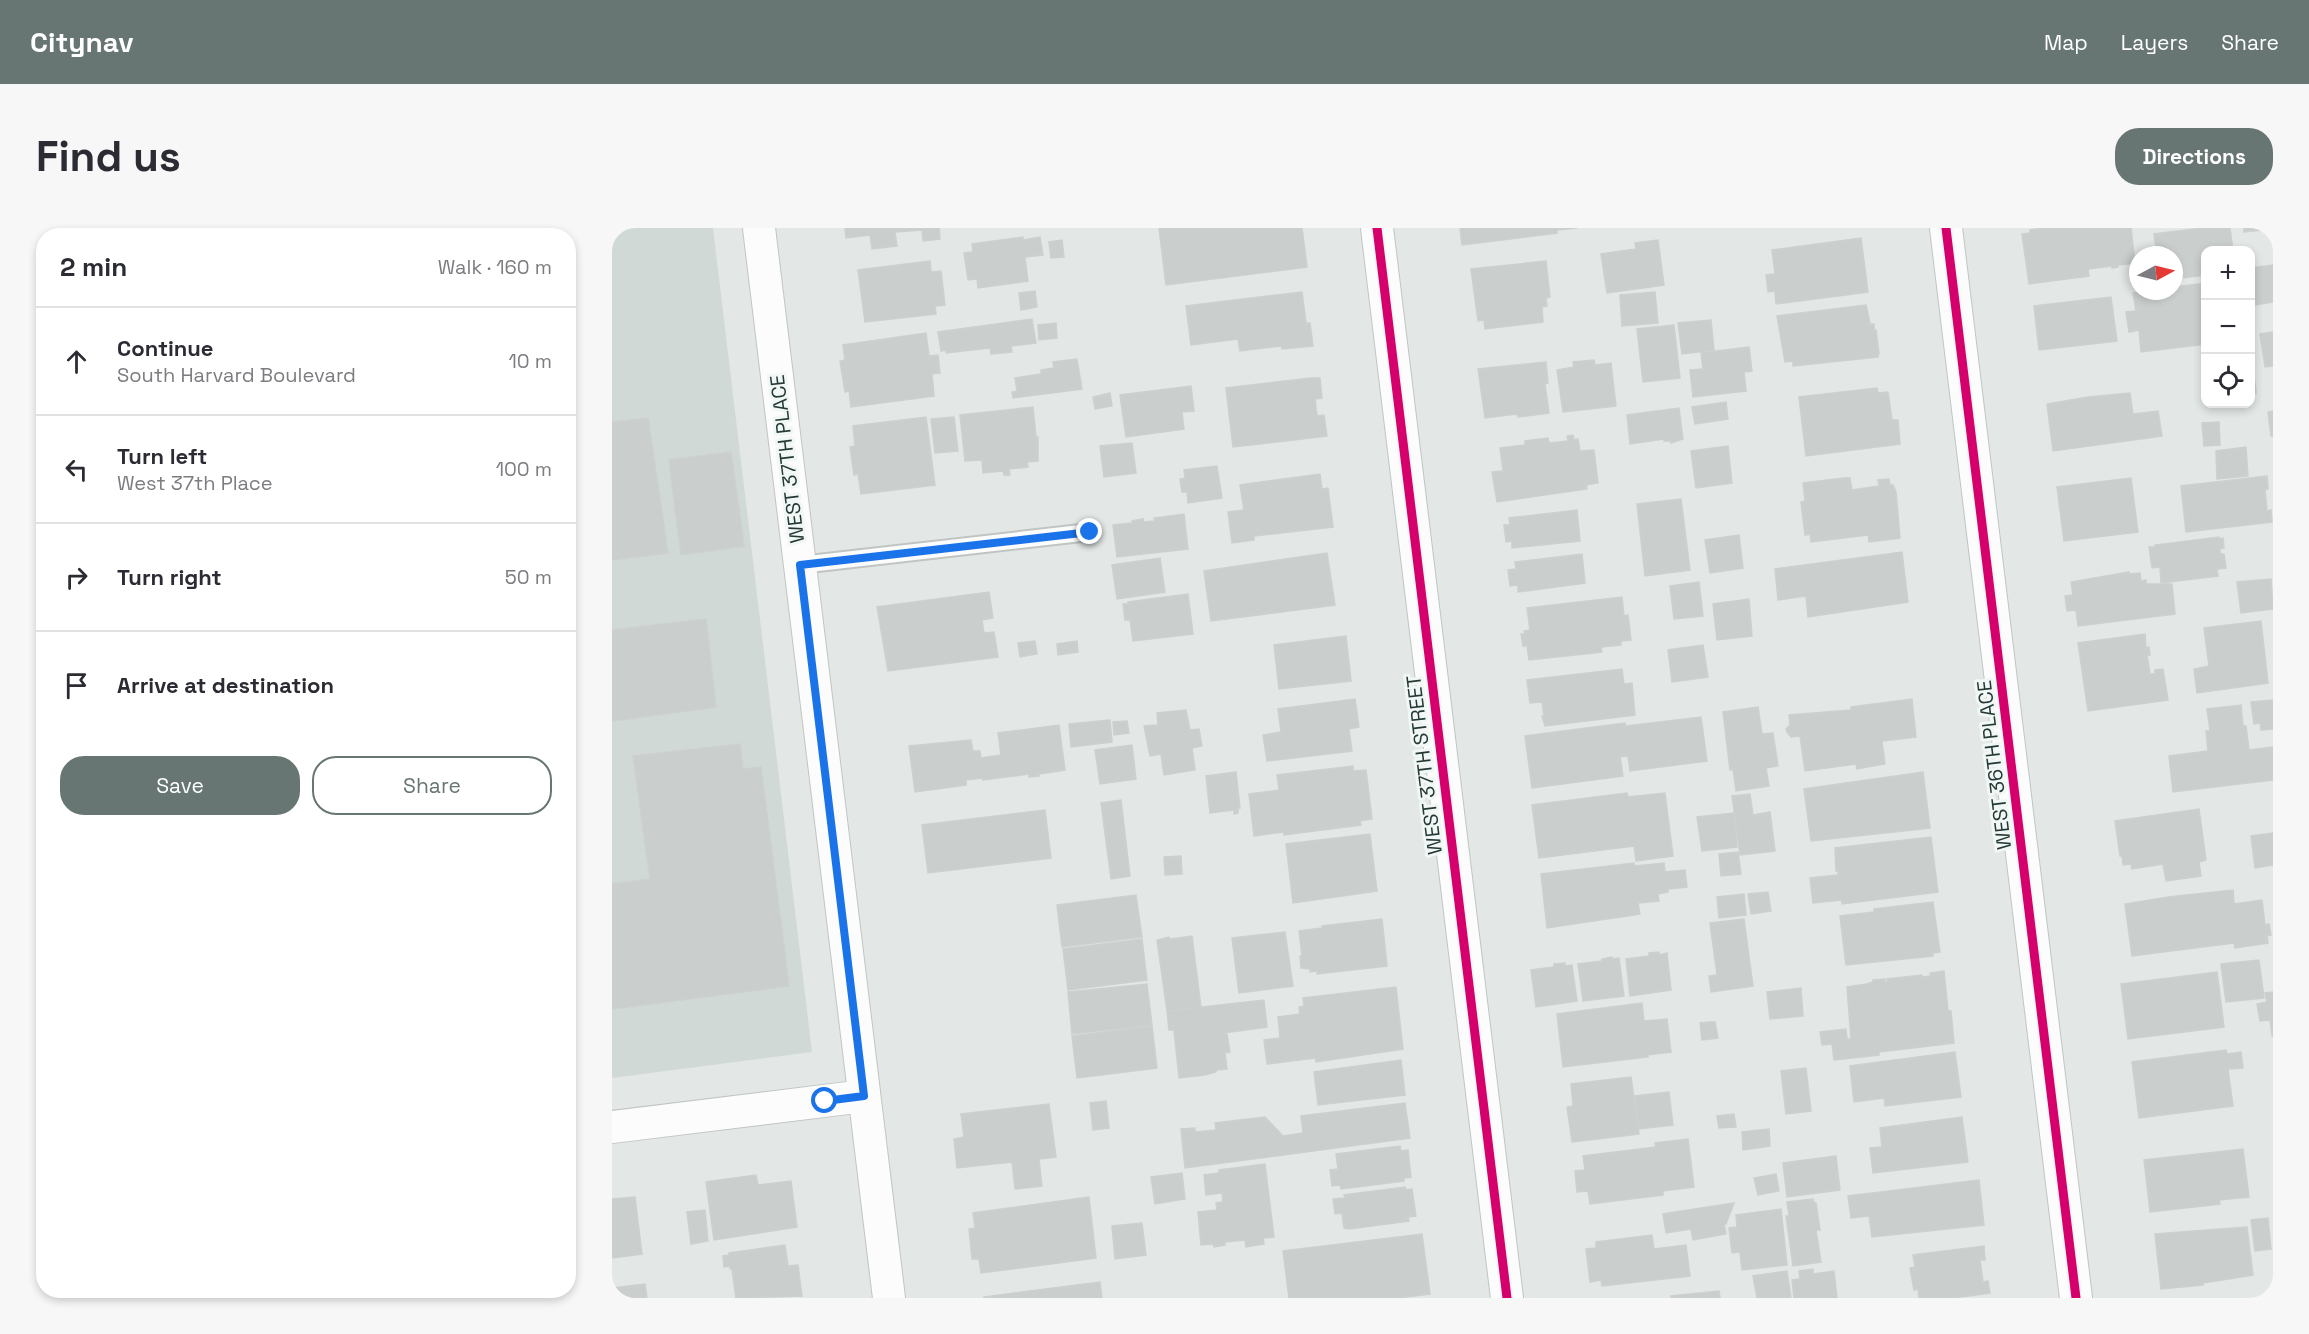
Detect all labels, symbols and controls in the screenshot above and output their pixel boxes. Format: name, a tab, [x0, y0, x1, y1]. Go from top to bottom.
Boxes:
text: Citynav	[30, 24, 134, 60]
text: Map	[2044, 29, 2088, 56]
text: Layers	[2121, 29, 2188, 56]
text: Share	[2221, 29, 2279, 56]
button: Directions	[2115, 128, 2273, 185]
text: Find us	[36, 130, 181, 183]
north arrow	[2129, 246, 2183, 300]
map controls	[2201, 246, 2255, 408]
button: +	[2201, 246, 2255, 300]
text: 2 min	[60, 250, 127, 284]
text: Walk · 160 m	[438, 254, 552, 280]
button: −	[2201, 300, 2255, 354]
text: Continue	[117, 334, 213, 362]
icon: ahead	[60, 345, 93, 378]
text: 10 m	[508, 348, 552, 374]
button: locate	[2201, 354, 2255, 408]
text: South Harvard Boulevard	[117, 362, 356, 388]
street label: WEST 37TH PLACE	[764, 373, 810, 545]
text: Turn left	[117, 442, 207, 470]
icon: left	[60, 453, 93, 486]
text: 100 m	[496, 456, 552, 482]
text: West 37th Place	[117, 470, 273, 496]
route end	[1076, 518, 1102, 544]
icon: right	[60, 561, 93, 594]
text: Turn right	[117, 563, 222, 591]
text: 50 m	[505, 564, 552, 590]
icon: arrive	[60, 669, 93, 702]
text: Arrive at destination	[117, 671, 334, 699]
street label: WEST 37TH STREET	[1400, 674, 1448, 856]
street label: WEST 36TH PLACE	[1971, 679, 2017, 851]
button: Save	[60, 756, 300, 815]
button: Share	[312, 756, 552, 815]
route start	[811, 1087, 837, 1113]

